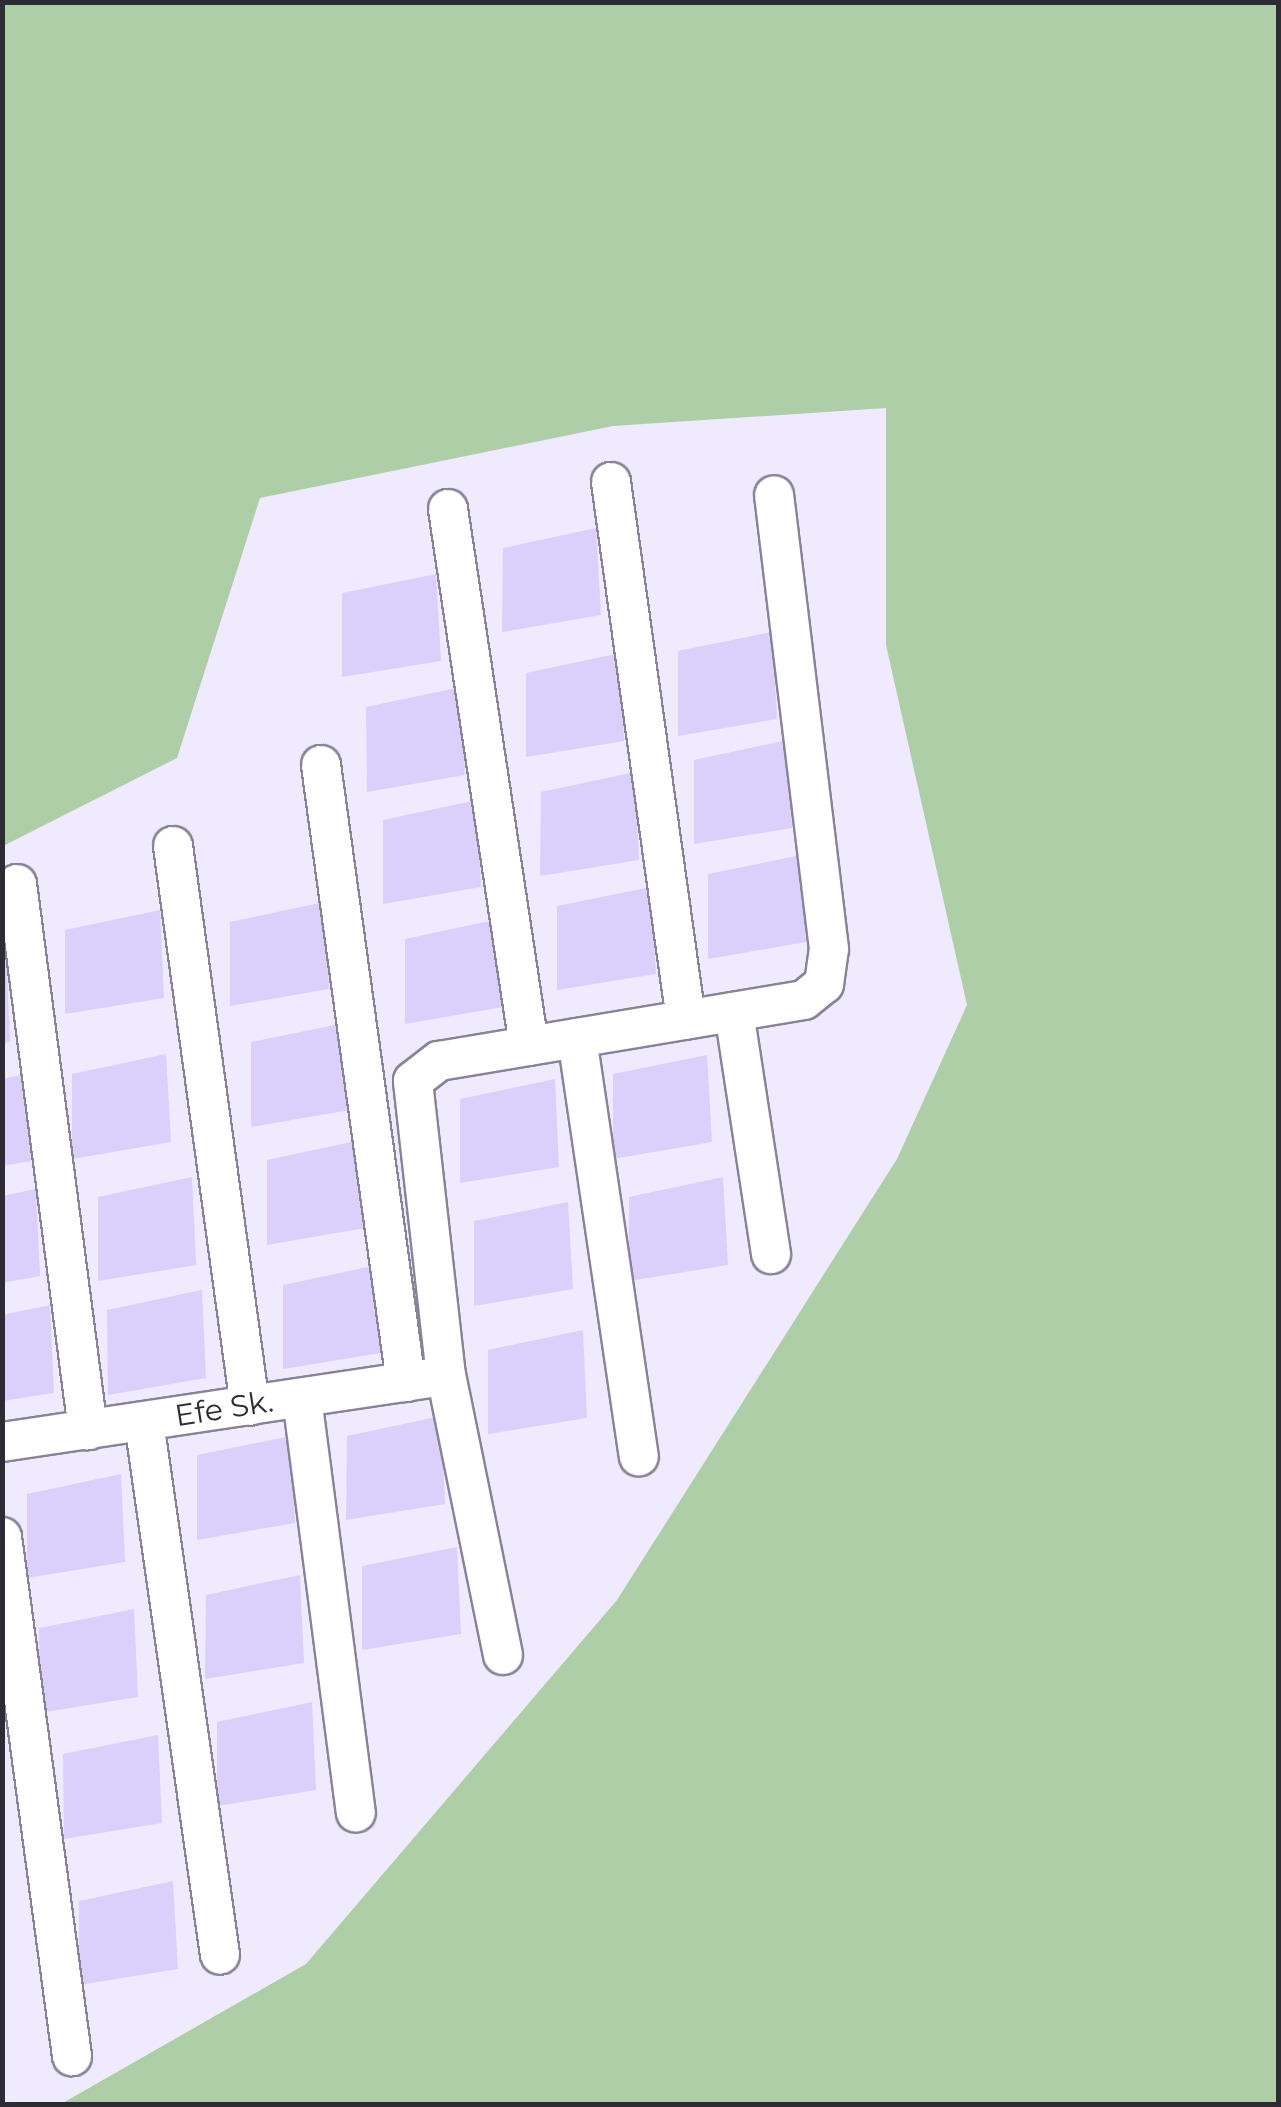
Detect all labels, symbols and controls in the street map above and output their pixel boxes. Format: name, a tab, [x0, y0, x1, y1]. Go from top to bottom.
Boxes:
street label: Efe Sk.	[172, 1383, 276, 1435]

